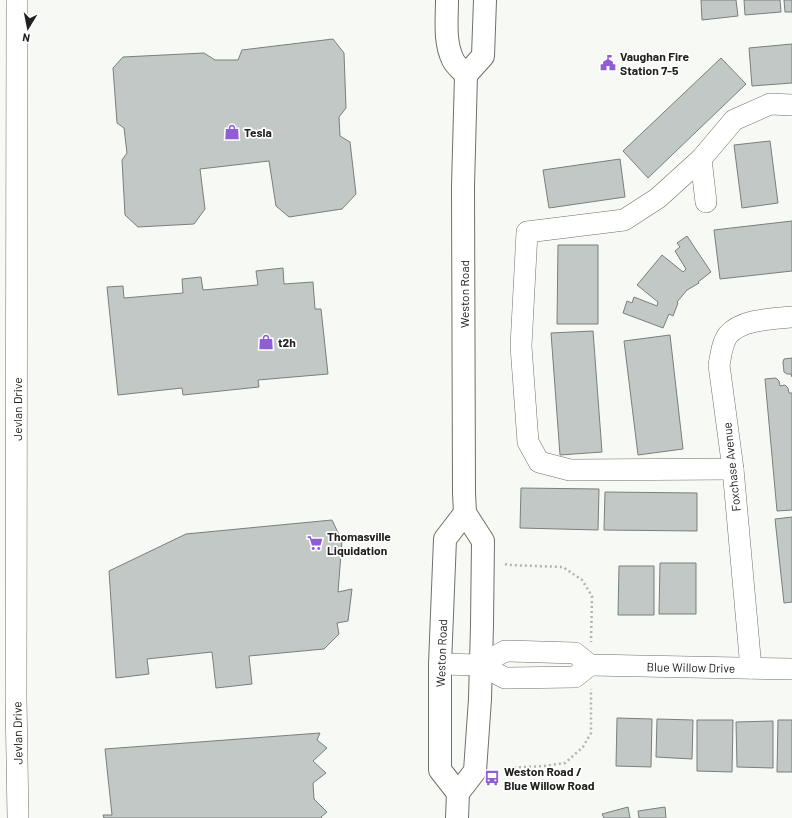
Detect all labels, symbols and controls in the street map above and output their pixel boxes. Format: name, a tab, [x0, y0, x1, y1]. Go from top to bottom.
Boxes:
north arrow	[8, 8, 48, 48]
text: N	[21, 31, 31, 45]
place label: Vaughan Fire Station 7-5	[620, 49, 689, 77]
public building icon: Vaughan Fire Station 7-5	[599, 54, 617, 72]
shop icon: Tesla	[223, 123, 241, 141]
place label: Tesla	[244, 125, 272, 139]
street label: Weston Road	[457, 260, 471, 328]
shop icon: t2h	[257, 333, 275, 351]
place label: t2h	[278, 335, 296, 349]
street label: Jevlan Drive	[10, 377, 24, 441]
street label: Foxchase Avenue	[719, 422, 743, 512]
place label: Thomasville Liquidation	[327, 529, 391, 557]
supermarket icon: Thomasville Liquidation	[306, 534, 324, 552]
street label: Weston Road	[433, 619, 449, 687]
street label: Blue Willow Drive	[647, 659, 735, 675]
street label: Jevlan Drive	[9, 701, 25, 765]
place label: Weston Road / Blue Willow Road	[504, 764, 595, 792]
bus stop icon: Weston Road / Blue Willow Road	[483, 769, 501, 787]

